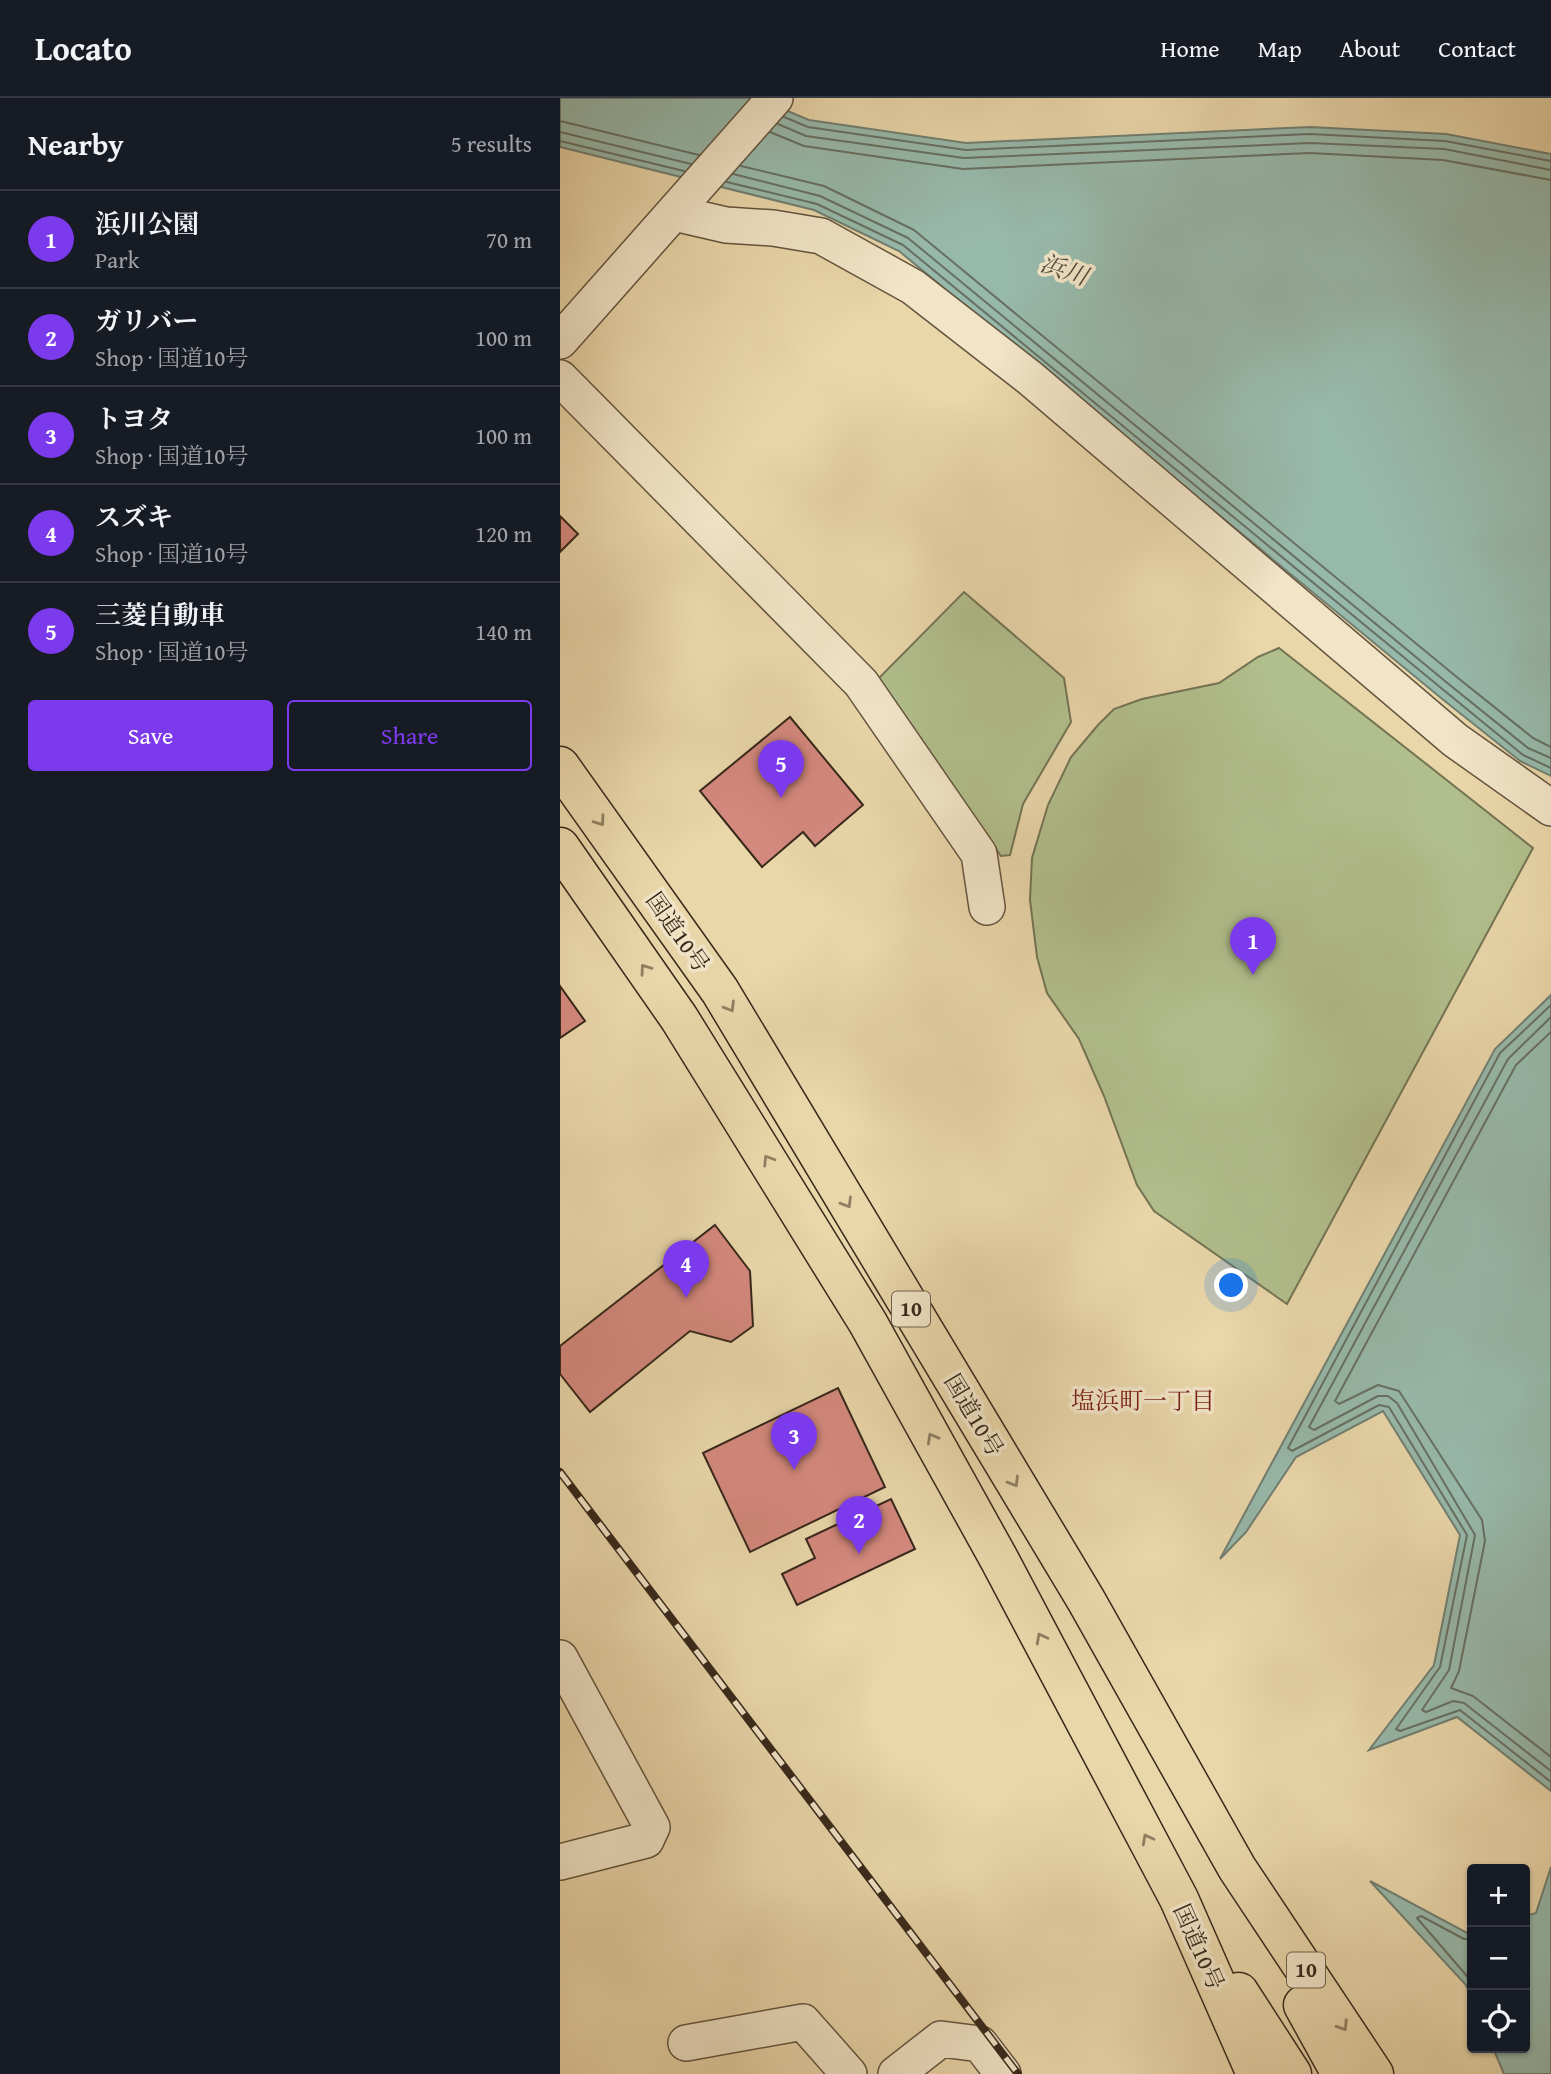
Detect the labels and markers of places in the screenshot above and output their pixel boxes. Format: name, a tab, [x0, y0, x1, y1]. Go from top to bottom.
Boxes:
pin: 5	[758, 740, 804, 798]
pin: 1	[1230, 917, 1276, 975]
pin: 4	[663, 1240, 709, 1298]
pin: 3	[771, 1412, 817, 1470]
pin: 2	[836, 1496, 882, 1554]

